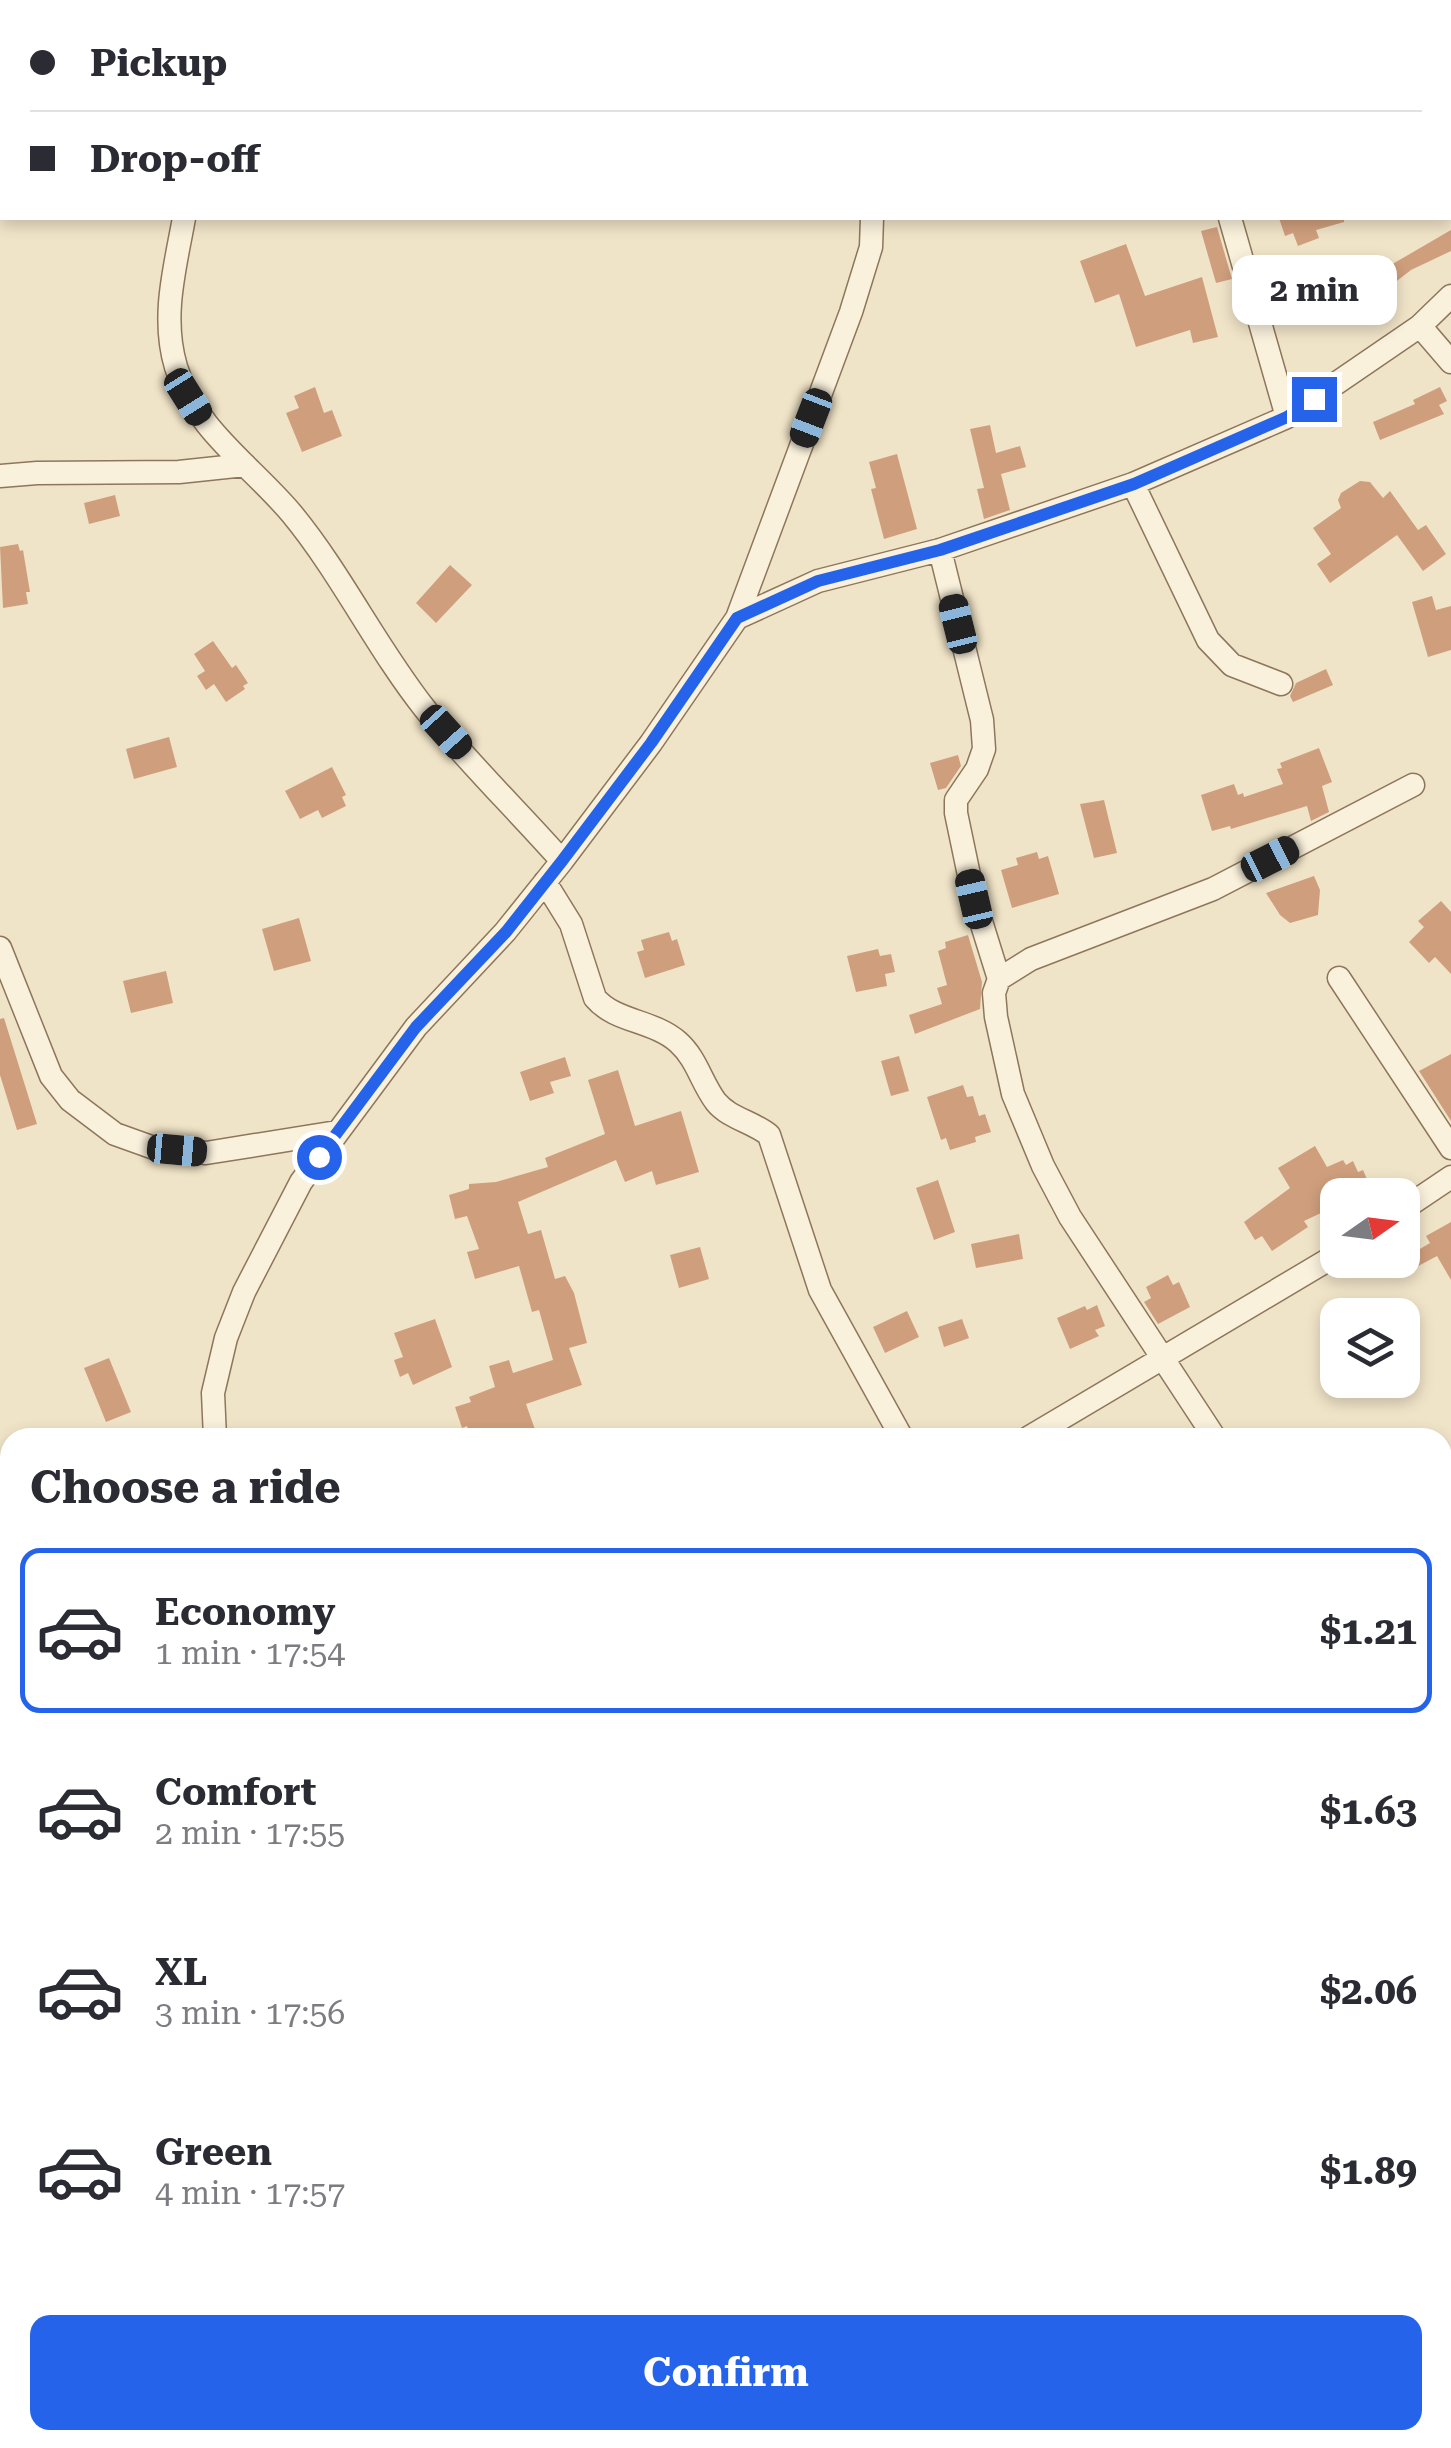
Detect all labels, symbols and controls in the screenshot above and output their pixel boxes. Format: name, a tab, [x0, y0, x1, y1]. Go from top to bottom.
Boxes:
text: Pickup	[90, 41, 227, 85]
text: Drop-off	[90, 137, 260, 181]
callout: 2 min	[1232, 254, 1396, 324]
text: 2 min	[1270, 271, 1359, 309]
car	[159, 364, 217, 430]
route end	[1292, 377, 1337, 422]
car	[786, 385, 836, 451]
car	[936, 591, 980, 657]
car	[415, 700, 477, 764]
car	[1236, 832, 1304, 886]
car	[953, 866, 995, 932]
car	[146, 1132, 208, 1168]
route start	[297, 1135, 342, 1180]
north arrow	[1320, 1178, 1420, 1278]
map controls	[1320, 1178, 1420, 1398]
button: layers	[1320, 1298, 1420, 1398]
text: Choose a ride	[30, 1461, 341, 1514]
icon: car	[35, 1586, 125, 1676]
text: Economy	[155, 1590, 335, 1634]
text: $1.21	[1320, 1609, 1417, 1653]
text: 1 min · 17:54	[155, 1634, 345, 1672]
icon: car	[35, 1766, 125, 1856]
text: Comfort	[155, 1770, 316, 1814]
text: $1.63	[1320, 1789, 1417, 1833]
text: 2 min · 17:55	[155, 1814, 345, 1852]
icon: car	[35, 1946, 125, 2036]
text: XL	[155, 1950, 207, 1994]
text: $2.06	[1320, 1969, 1417, 2013]
text: 3 min · 17:56	[155, 1994, 345, 2032]
icon: car	[35, 2126, 125, 2216]
text: Green	[155, 2130, 272, 2174]
text: $1.89	[1320, 2149, 1417, 2193]
text: 4 min · 17:57	[155, 2174, 345, 2212]
button: Confirm	[30, 2315, 1422, 2430]

